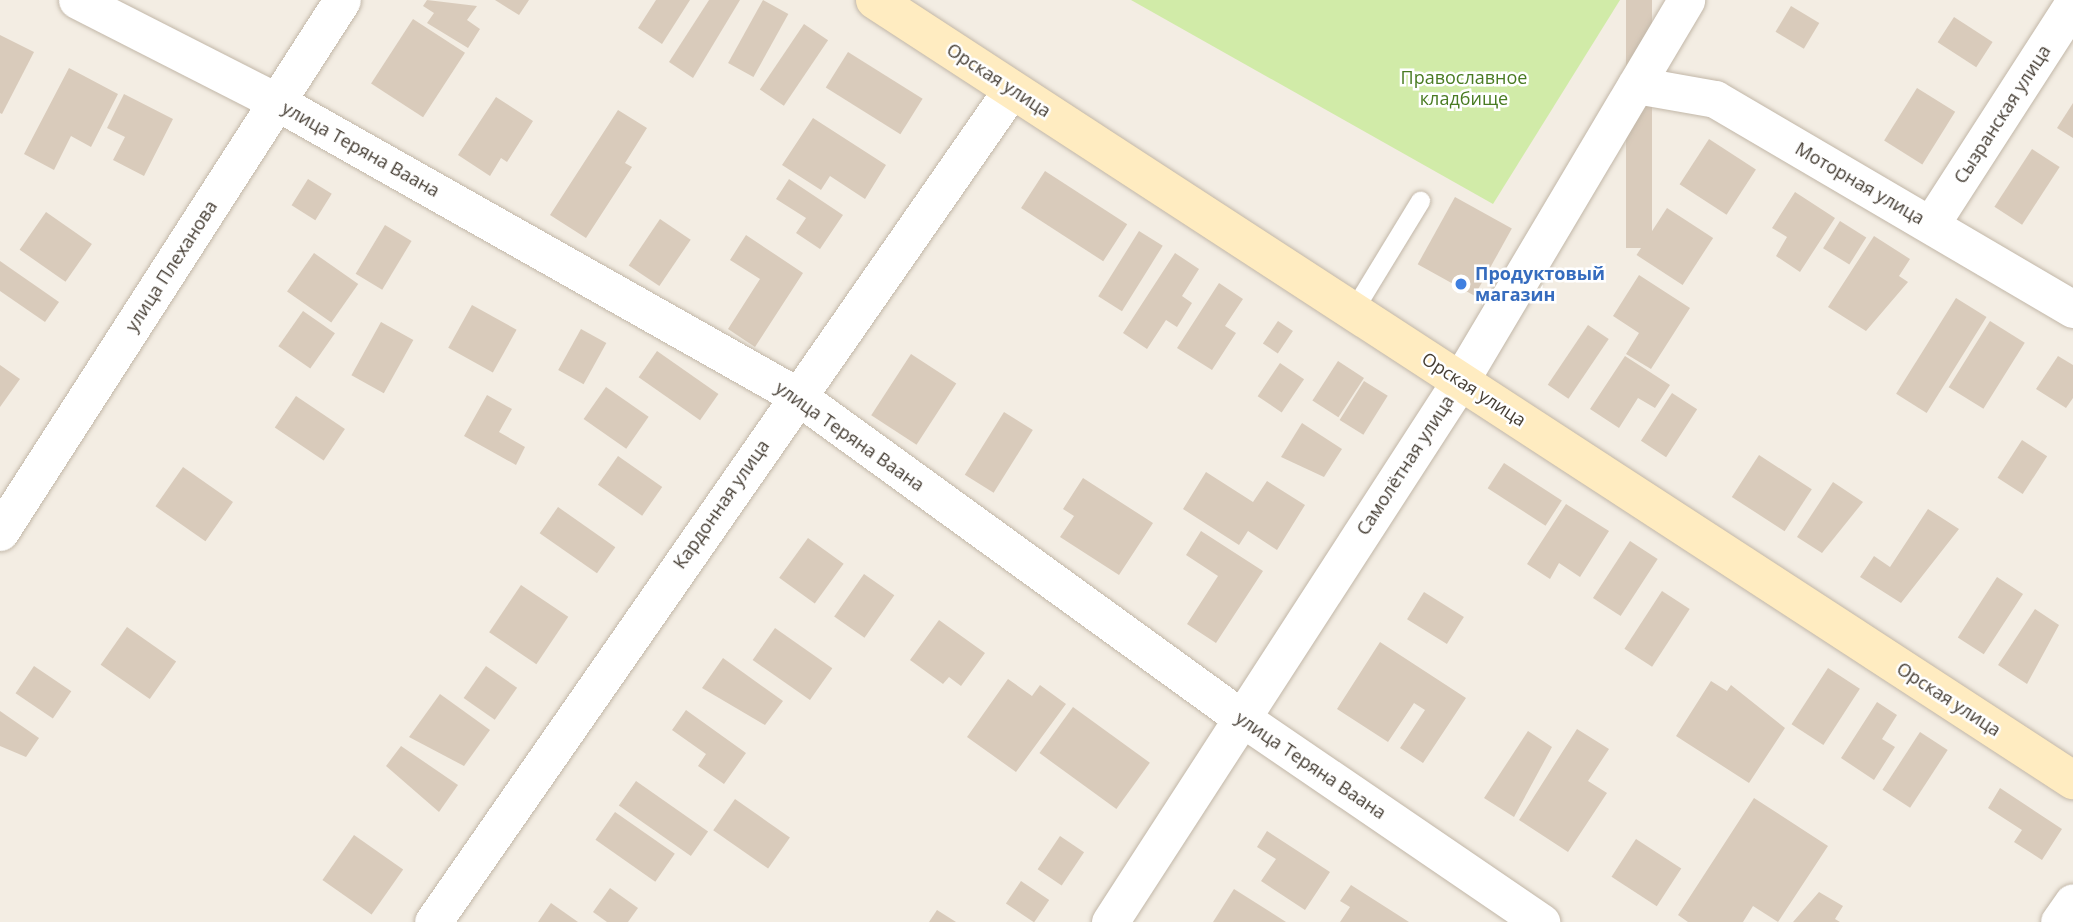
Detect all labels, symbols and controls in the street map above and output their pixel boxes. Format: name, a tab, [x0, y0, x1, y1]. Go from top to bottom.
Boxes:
street label: Орская улица	[943, 38, 1055, 122]
street label: Сызранская улица	[1949, 41, 2055, 187]
park label: Православное кладбище	[1401, 67, 1527, 110]
street label: улица Теряна Ваана	[278, 97, 444, 201]
street label: Моторная улица	[1792, 137, 1928, 229]
street label: улица Плеханова	[120, 196, 222, 336]
place label: Продуктовый магазин	[1475, 263, 1605, 306]
marker: Продуктовый магазин	[1453, 276, 1469, 292]
street label: Орская улица	[1418, 347, 1530, 431]
street label: улица Теряна Ваана	[771, 376, 929, 496]
street label: Самолётная улица	[1352, 391, 1458, 539]
street label: Кардонная улица	[668, 435, 774, 573]
street label: Орская улица	[1893, 657, 2005, 741]
street label: улица Теряна Ваана	[1232, 707, 1390, 823]

